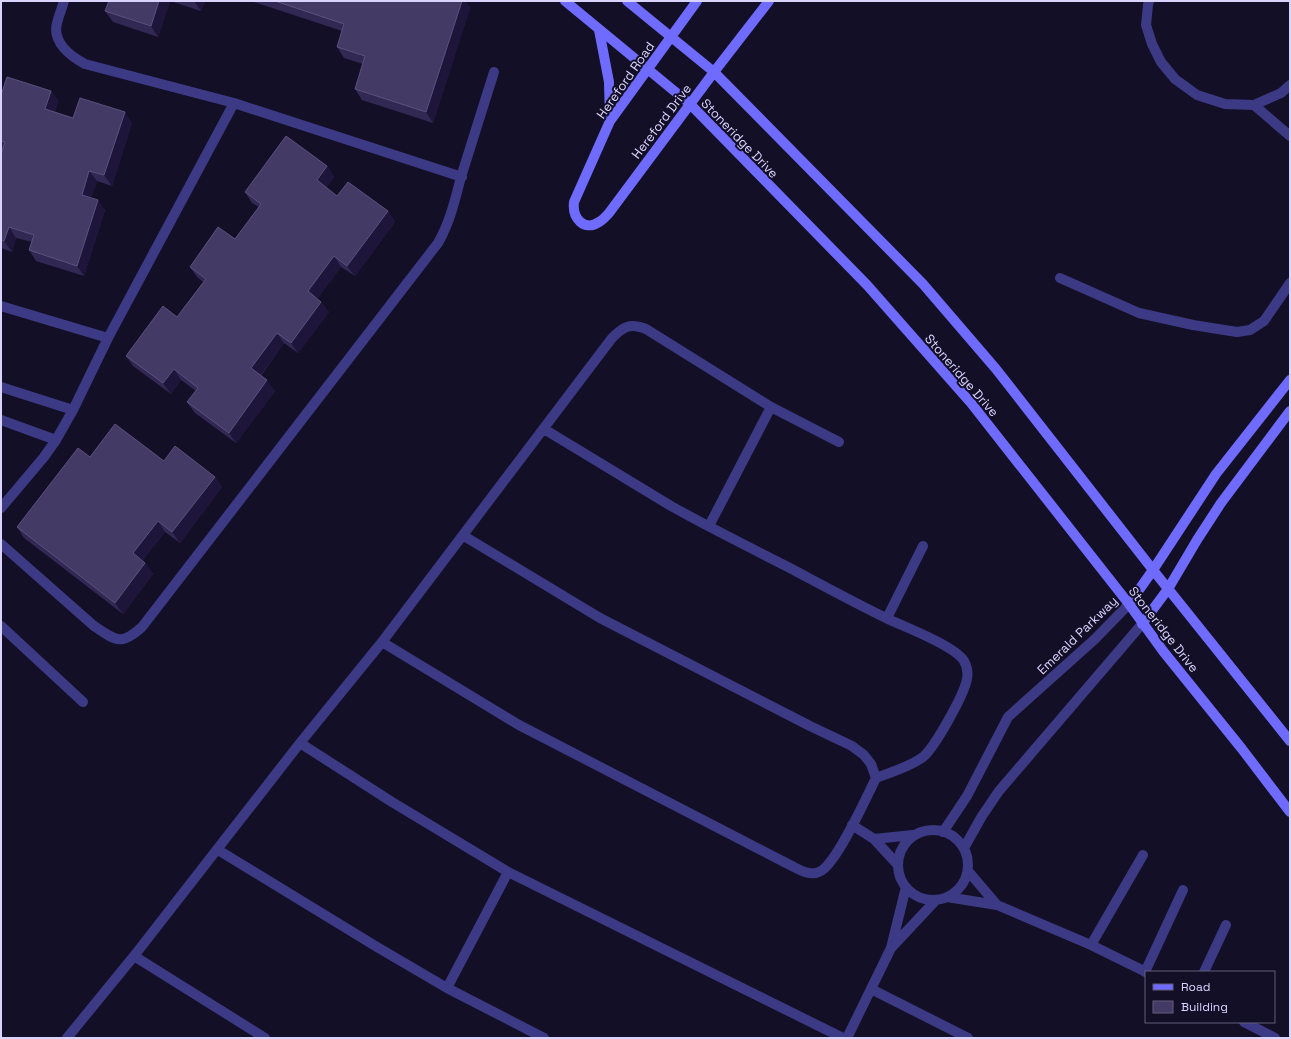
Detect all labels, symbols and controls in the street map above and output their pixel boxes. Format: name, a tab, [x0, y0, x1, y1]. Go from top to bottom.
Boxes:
street label: Hereford Road	[593, 39, 658, 122]
street label: Hereford Drive	[628, 81, 695, 162]
street label: Stoneridge Drive	[697, 95, 782, 182]
street label: Stoneridge Drive	[921, 330, 1002, 420]
street label: Stoneridge Drive	[1125, 583, 1202, 676]
street label: Emerald Parkway	[1033, 592, 1121, 678]
legend	[1145, 971, 1275, 1023]
text: Road	[1181, 979, 1210, 995]
text: Building	[1181, 999, 1228, 1015]

